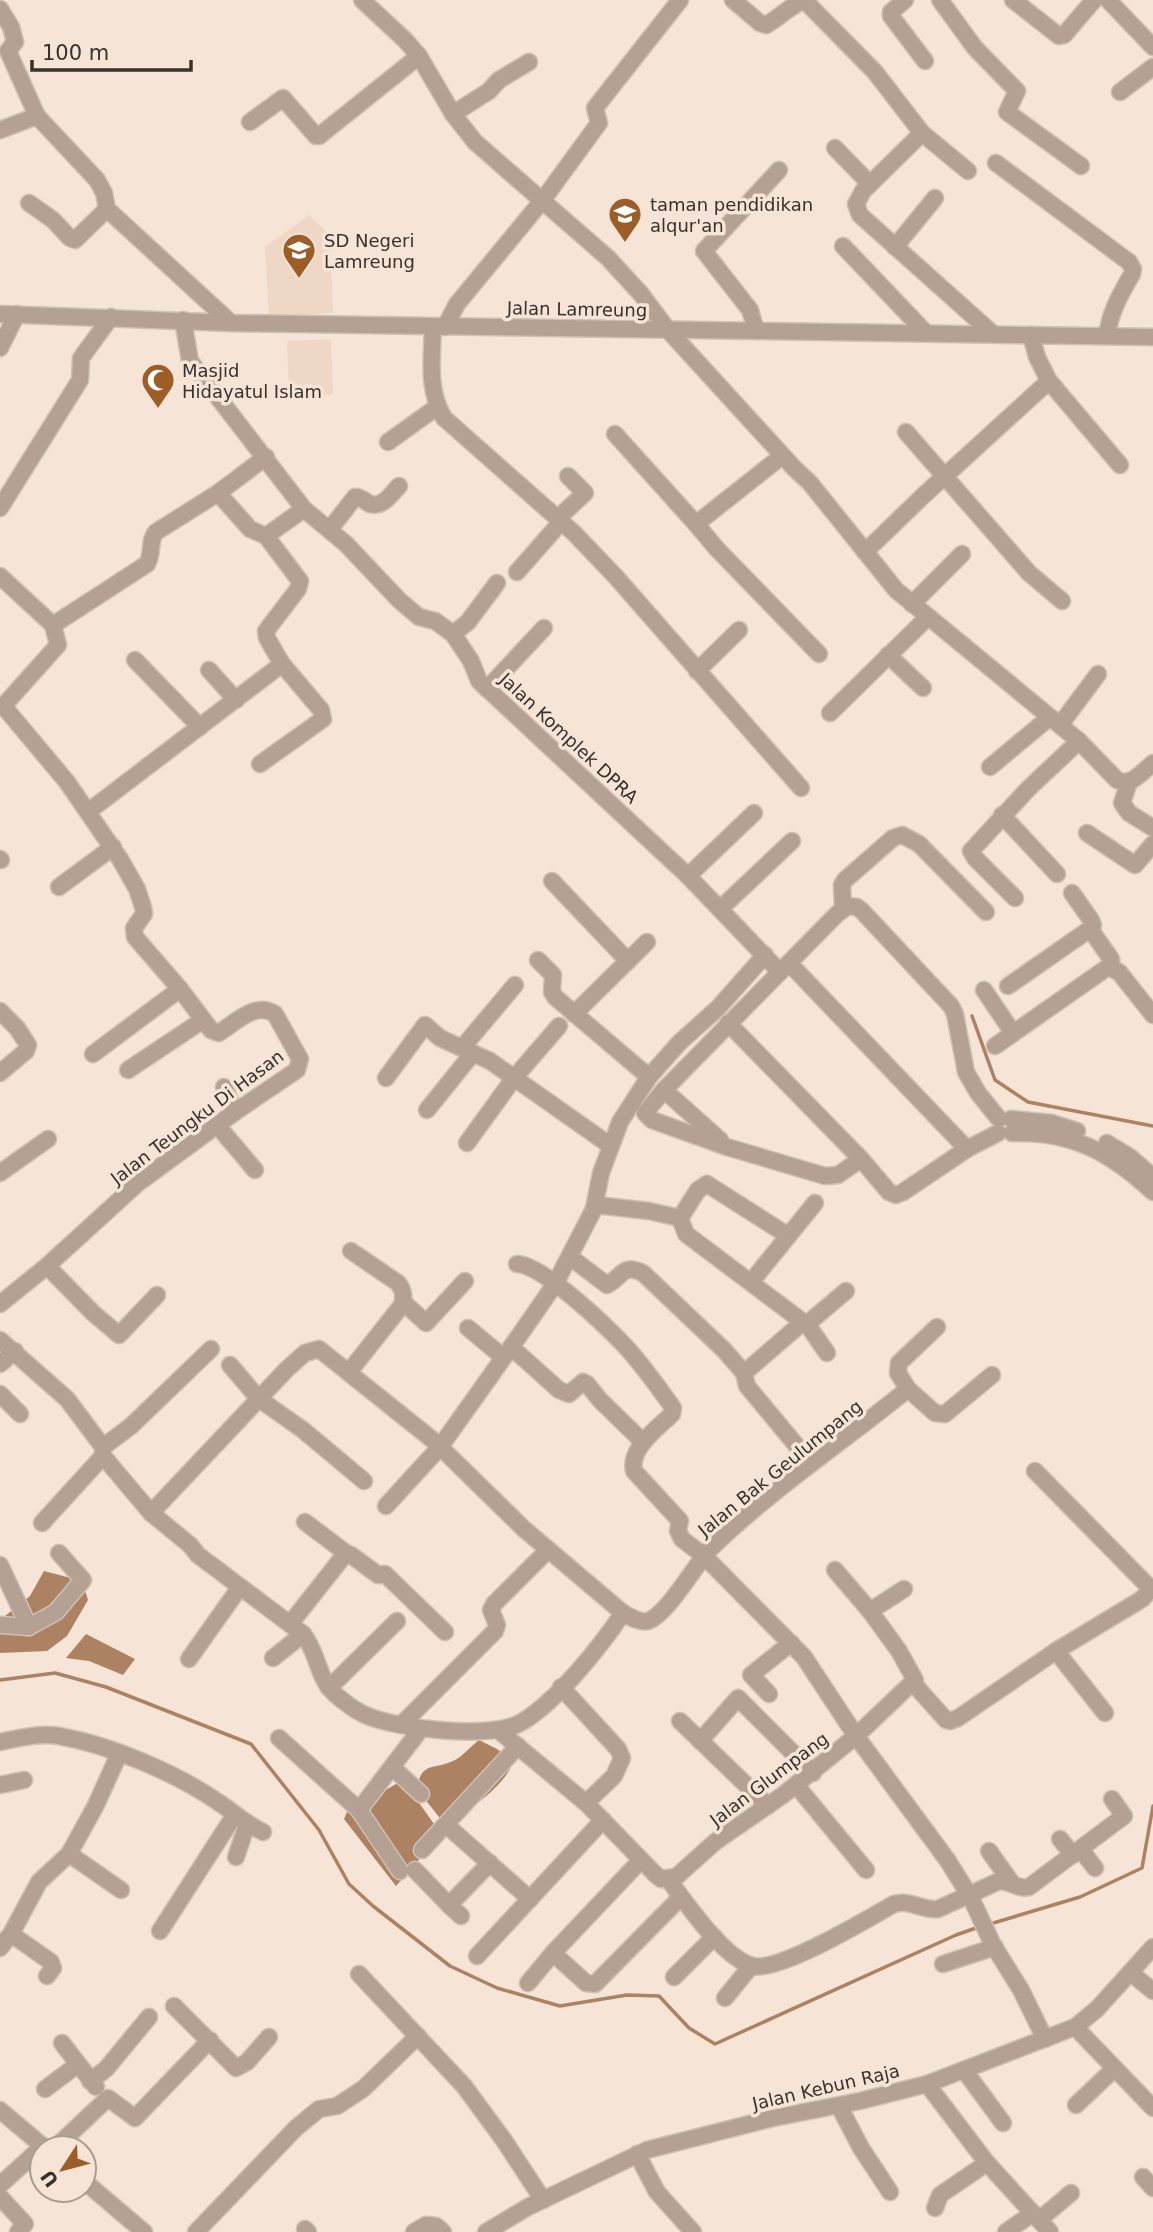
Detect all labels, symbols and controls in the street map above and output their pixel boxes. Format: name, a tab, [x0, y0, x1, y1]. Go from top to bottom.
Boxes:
scale bar	[32, 28, 191, 72]
text: 100 m	[42, 41, 109, 65]
place label: taman pendidikan alqur'an	[650, 194, 813, 236]
school or university icon: taman pendidikan alqur'an	[606, 195, 644, 244]
place label: SD Negeri Lamreung	[324, 230, 415, 272]
school or university icon: SD Negeri Lamreung	[280, 231, 318, 280]
street label: Jalan Lamreung	[506, 297, 647, 321]
place label: Masjid Hidayatul Islam	[182, 360, 322, 402]
mosque icon: Masjid Hidayatul Islam	[139, 361, 177, 410]
street label: Jalan Komplek DPRA	[495, 668, 643, 808]
street label: Jalan Teungku Di Hasan	[106, 1045, 287, 1189]
street label: Jalan Bak Geulumpang	[693, 1395, 866, 1541]
street label: Jalan Glumpang	[705, 1728, 832, 1831]
street label: Jalan Kebun Raja	[749, 2060, 902, 2114]
north arrow	[28, 2134, 98, 2204]
text: U	[36, 2166, 63, 2192]

